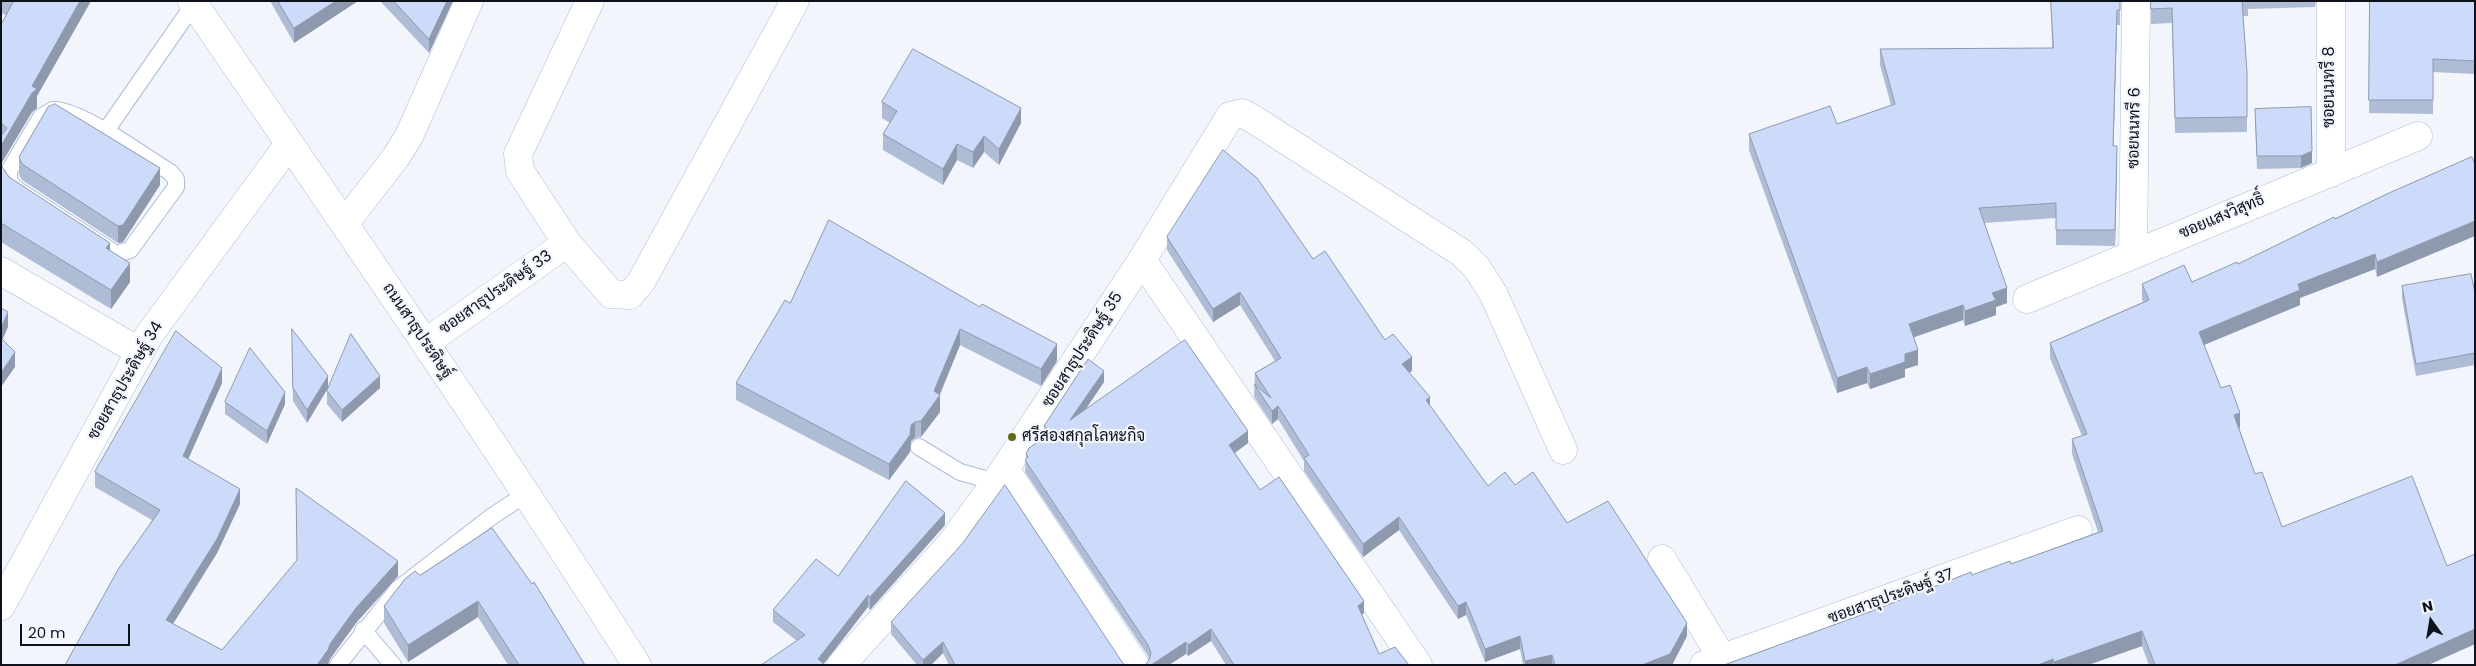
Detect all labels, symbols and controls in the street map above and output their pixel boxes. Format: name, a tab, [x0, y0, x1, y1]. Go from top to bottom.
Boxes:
street label: ซอยนนทรี 8	[2320, 46, 2340, 128]
street label: ซอยนนทรี 6	[2125, 87, 2145, 169]
street label: ซอยแสงวิสุทธิ์	[2176, 190, 2268, 244]
street label: ซอยสาธุประดิษฐ์ 33	[436, 247, 556, 339]
street label: ถนนสาธุประดิษฐ์	[378, 280, 456, 382]
street label: ซอยสาธุประดิษฐ์ 35	[1039, 289, 1127, 411]
street label: ซอยสาธุประดิษฐ์ 34	[84, 318, 168, 444]
place label: ศรีสองสกุลโลหะกิจ	[1022, 427, 1145, 447]
marker: ศรีสองสกุลโลหะกิจ	[1006, 431, 1018, 443]
street label: ซอยสาธุประดิษฐ์ 37	[1826, 565, 1956, 629]
text: N	[2420, 595, 2435, 617]
north arrow	[2406, 596, 2456, 646]
scale bar	[22, 614, 132, 646]
text: 20 m	[28, 622, 66, 643]

